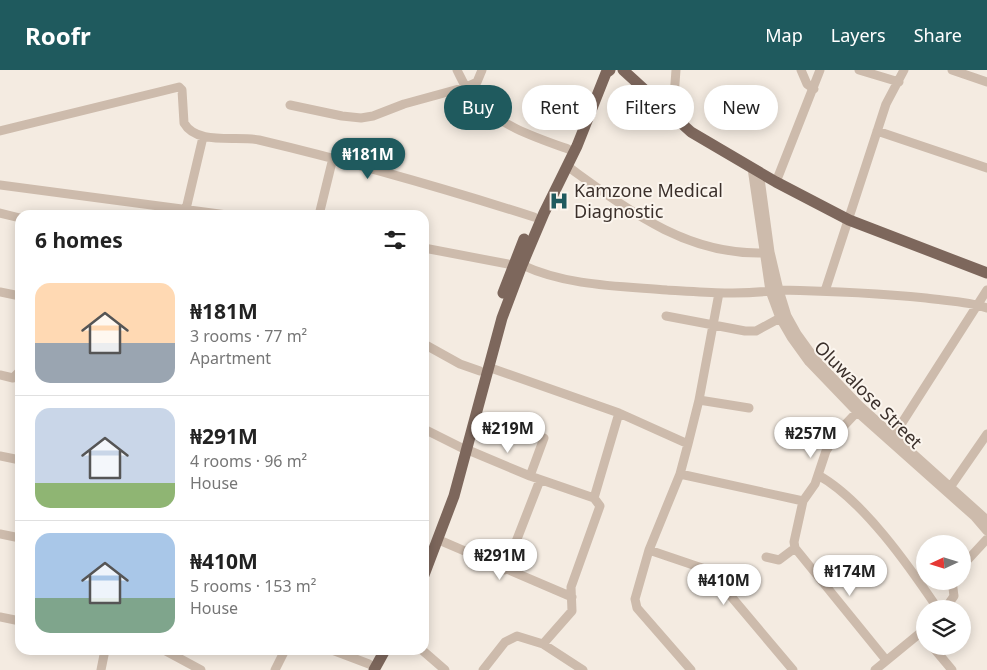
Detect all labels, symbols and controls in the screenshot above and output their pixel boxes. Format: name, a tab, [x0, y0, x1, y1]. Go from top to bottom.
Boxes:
text: Roofr	[25, 19, 91, 52]
text: Map	[765, 23, 803, 47]
text: Layers	[831, 23, 886, 47]
text: Share	[914, 23, 962, 47]
chip: Buy	[444, 85, 512, 130]
chip: Rent	[522, 85, 597, 130]
chip: Filters	[607, 85, 694, 130]
chip: New	[704, 85, 778, 130]
pin: ₦181M	[333, 138, 403, 180]
text: ₦181M	[342, 143, 394, 165]
place label: Kamzone Medical Diagnostic	[574, 178, 723, 223]
hospital icon: Kamzone Medical Diagnostic	[548, 190, 570, 212]
text: 6 homes	[35, 226, 123, 254]
icon: filters	[381, 226, 409, 254]
text: ₦181M	[190, 297, 258, 325]
icon: home	[75, 303, 135, 363]
text: 3 rooms · 77 m²	[190, 325, 307, 347]
street label: Oluwalose Street	[810, 335, 928, 454]
text: Apartment	[190, 347, 271, 369]
pin: ₦219M	[473, 412, 543, 454]
pin: ₦257M	[776, 416, 846, 459]
text: ₦219M	[482, 417, 534, 439]
text: ₦291M	[190, 422, 258, 450]
text: ₦257M	[785, 422, 837, 444]
icon: home	[75, 428, 135, 488]
text: 4 rooms · 96 m²	[190, 450, 307, 472]
text: House	[190, 472, 238, 494]
north arrow	[916, 535, 971, 590]
map controls	[916, 535, 971, 655]
pin: ₦291M	[465, 538, 535, 581]
text: ₦291M	[474, 544, 526, 566]
text: ₦410M	[190, 547, 258, 575]
icon: home	[75, 553, 135, 613]
pin: ₦174M	[815, 554, 885, 597]
text: ₦174M	[824, 560, 876, 582]
pin: ₦410M	[689, 564, 759, 606]
text: ₦410M	[698, 569, 750, 591]
text: 5 rooms · 153 m²	[190, 575, 316, 597]
text: House	[190, 597, 238, 619]
button: layers	[916, 600, 971, 655]

